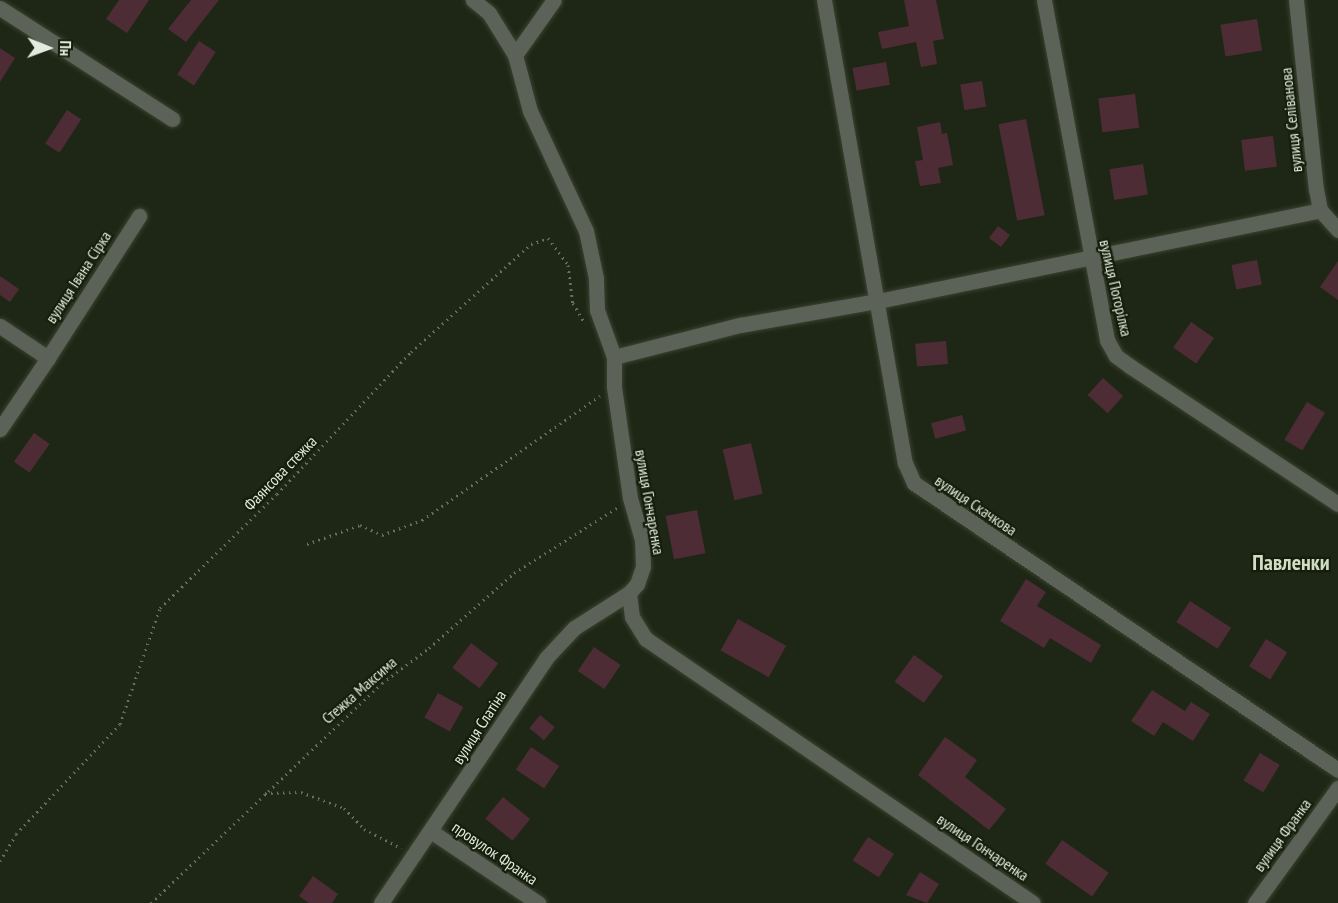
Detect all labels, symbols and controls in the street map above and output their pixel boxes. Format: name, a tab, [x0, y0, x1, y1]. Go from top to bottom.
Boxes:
north arrow	[18, 18, 78, 78]
text: Пн	[56, 40, 76, 56]
street label: вулиця Селіванова	[1276, 67, 1306, 173]
street label: вулиця Івана Сірка	[41, 227, 115, 327]
street label: вулиця Погорілка	[1096, 238, 1136, 338]
street label: Фаянсова стежка	[240, 432, 320, 514]
street label: вулиця Гончаренка	[631, 448, 669, 556]
street label: вулиця Скачкова	[931, 471, 1021, 539]
district label: Павленки	[1252, 550, 1330, 576]
street label: Стежка Максима	[318, 652, 400, 728]
street label: вулиця Слатіна	[448, 687, 510, 767]
street label: вулиця Франка	[1249, 795, 1315, 875]
street label: вулиця Гончаренка	[934, 809, 1032, 885]
street label: провулок Франка	[449, 817, 541, 889]

